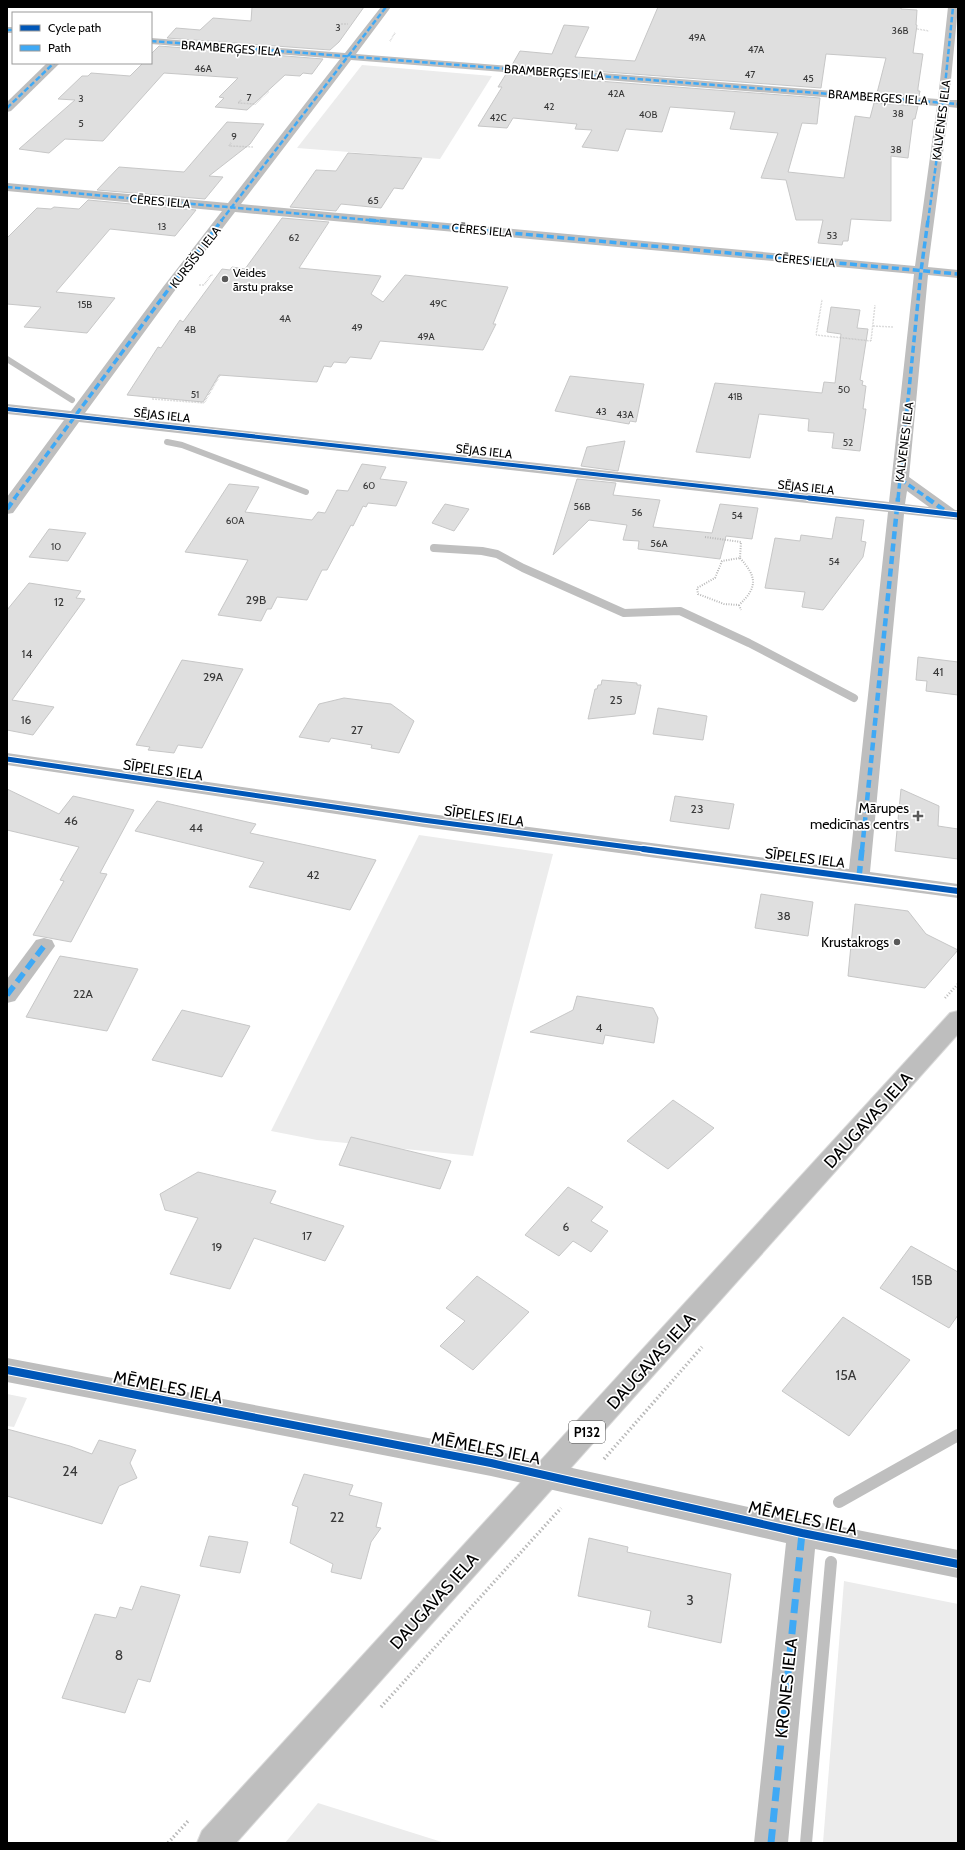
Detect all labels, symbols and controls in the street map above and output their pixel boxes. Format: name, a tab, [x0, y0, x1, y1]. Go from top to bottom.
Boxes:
legend	[12, 12, 152, 64]
text: Cycle path	[48, 20, 101, 35]
house number: 3	[335, 21, 341, 34]
house number: 36B	[891, 24, 909, 37]
house number: 49A	[688, 31, 707, 44]
street label: BRAMBERĢES IELA	[180, 37, 282, 60]
text: Path	[48, 40, 71, 55]
house number: 47A	[748, 43, 765, 56]
street label: BRAMBERĢES IELA	[503, 61, 605, 84]
house number: 46A	[194, 62, 213, 75]
house number: 47	[745, 68, 755, 81]
house number: 45	[802, 72, 814, 85]
street label: KALVENES IELA	[929, 78, 953, 161]
street label: BRAMBERĢES IELA	[827, 86, 929, 109]
house number: 42A	[607, 87, 625, 100]
house number: 7	[246, 91, 252, 104]
house number: 3	[78, 92, 84, 105]
house number: 42	[543, 100, 555, 113]
house number: 38	[892, 107, 904, 120]
house number: 40B	[639, 108, 657, 121]
house number: 42C	[489, 111, 507, 124]
house number: 5	[78, 117, 84, 130]
house number: 9	[231, 130, 237, 143]
house number: 38	[890, 143, 902, 156]
street label: CĒRES IELA	[129, 191, 192, 211]
house number: 65	[367, 194, 379, 207]
house number: 13	[158, 220, 166, 233]
street label: CĒRES IELA	[451, 220, 514, 240]
street label: KURSĪŠU IELA	[166, 223, 224, 291]
house number: 53	[827, 229, 837, 242]
house number: 62	[289, 231, 299, 244]
street label: CĒRES IELA	[774, 250, 837, 270]
place label: Veides ārstu prakse	[233, 265, 293, 294]
marker: Veides ārstu prakse	[220, 274, 230, 284]
house number: 49C	[429, 297, 447, 310]
house number: 15B	[78, 298, 92, 311]
house number: 4A	[279, 312, 292, 325]
house number: 49	[351, 321, 363, 334]
house number: 4B	[184, 323, 196, 336]
house number: 49A	[417, 330, 436, 343]
house number: 50	[838, 383, 850, 396]
house number: 51	[191, 388, 199, 401]
house number: 41B	[727, 390, 743, 403]
street label: KALVENES IELA	[892, 400, 916, 483]
street label: SĒJAS IELA	[133, 405, 192, 425]
house number: 43	[595, 405, 607, 418]
house number: 43A	[616, 408, 635, 421]
house number: 52	[843, 436, 853, 449]
street label: SĒJAS IELA	[455, 441, 514, 461]
street label: SĒJAS IELA	[777, 477, 836, 497]
house number: 60	[363, 479, 375, 492]
house number: 56B	[573, 500, 591, 513]
house number: 56	[631, 506, 643, 519]
house number: 54	[731, 509, 743, 522]
house number: 60A	[226, 514, 245, 527]
house number: 56A	[650, 537, 668, 550]
house number: 10	[51, 540, 61, 553]
house number: 54	[828, 555, 840, 568]
house number: 29B	[246, 592, 266, 607]
house number: 12	[54, 594, 64, 609]
house number: 14	[22, 646, 32, 661]
house number: 41	[933, 664, 943, 679]
house number: 29A	[203, 669, 224, 684]
house number: 25	[610, 692, 622, 707]
house number: 16	[21, 712, 32, 727]
house number: 27	[351, 722, 363, 737]
street label: SĪPELES IELA	[122, 755, 205, 785]
place label: Mārupes medicīnas centrs	[810, 799, 909, 833]
street label: SĪPELES IELA	[443, 801, 526, 831]
house number: 23	[691, 801, 703, 816]
marker: Mārupes medicīnas centrs	[912, 810, 924, 822]
house number: 46	[64, 813, 78, 828]
house number: 44	[189, 820, 203, 835]
street label: SĪPELES IELA	[764, 844, 846, 872]
house number: 42	[306, 867, 320, 882]
house number: 38	[777, 908, 791, 923]
place label: Krustakrogs	[821, 933, 889, 951]
marker: Krustakrogs	[892, 937, 902, 947]
house number: 22A	[73, 986, 94, 1001]
house number: 4	[596, 1020, 603, 1035]
street label: DAUGAVAS IELA	[820, 1067, 917, 1172]
house number: 6	[563, 1219, 570, 1234]
house number: 17	[302, 1228, 312, 1243]
house number: 19	[212, 1239, 223, 1254]
house number: 15B	[912, 1271, 932, 1289]
street label: DAUGAVAS IELA	[603, 1308, 700, 1413]
house number: 15A	[836, 1366, 857, 1384]
street label: MĒMELES IELA	[112, 1367, 225, 1407]
road number: P132	[569, 1421, 605, 1443]
street label: MĒMELES IELA	[430, 1428, 543, 1468]
house number: 24	[62, 1462, 78, 1480]
street label: MĒMELES IELA	[747, 1497, 860, 1539]
house number: 22	[330, 1508, 344, 1526]
street label: DAUGAVAS IELA	[386, 1548, 483, 1653]
house number: 3	[686, 1591, 694, 1609]
street label: KRONES IELA	[771, 1636, 801, 1739]
house number: 8	[115, 1646, 123, 1664]

